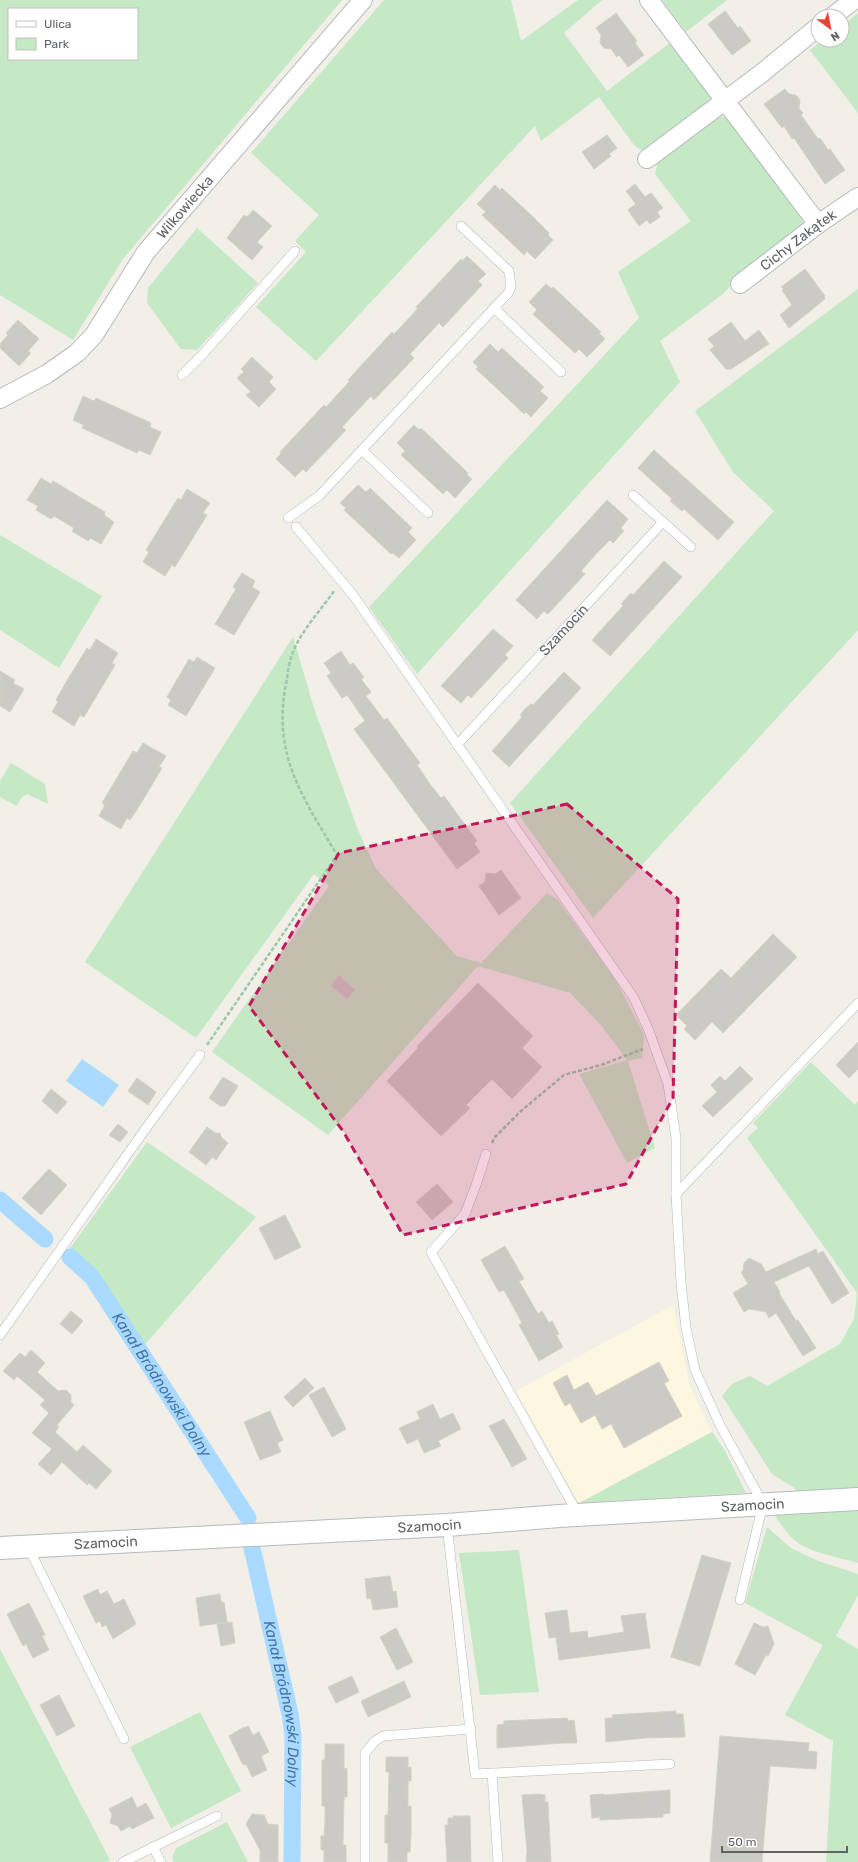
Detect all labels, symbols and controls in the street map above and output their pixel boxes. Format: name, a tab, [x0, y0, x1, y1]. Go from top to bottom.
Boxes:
legend	[8, 8, 138, 60]
north arrow	[810, 8, 850, 48]
text: Ulica	[44, 17, 71, 31]
text: N	[828, 28, 842, 44]
text: Park	[44, 37, 70, 51]
street label: Wilkowiecka	[153, 172, 217, 242]
street label: Cichy Zakątek	[757, 206, 840, 274]
street label: Szamocin	[536, 601, 592, 659]
water label: Kanał Bródnowski Dolny	[108, 1309, 215, 1461]
street label: Szamocin	[720, 1495, 785, 1516]
street label: Szamocin	[397, 1516, 462, 1537]
street label: Szamocin	[74, 1533, 138, 1553]
water label: Kanał Bródnowski Dolny	[260, 1619, 302, 1788]
scale bar	[722, 1828, 847, 1854]
text: 50 m	[728, 1835, 756, 1849]

